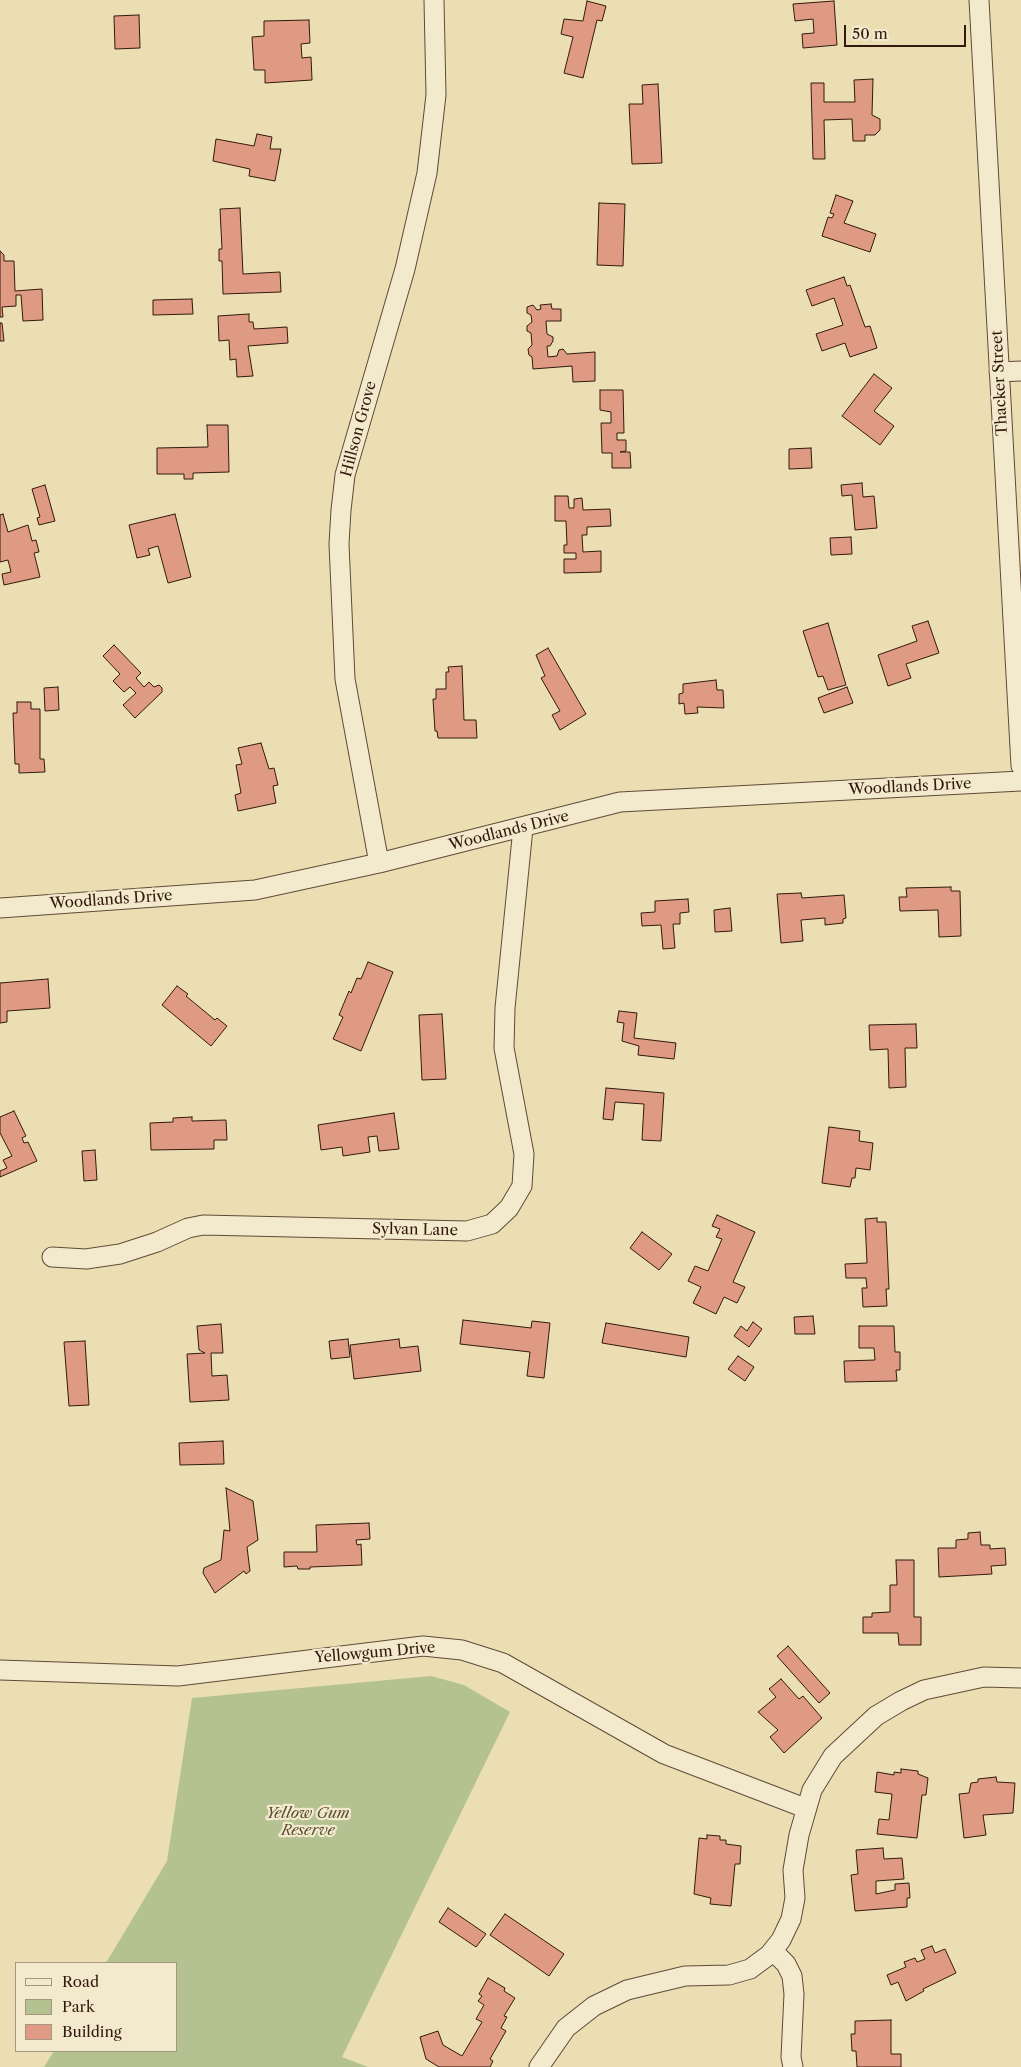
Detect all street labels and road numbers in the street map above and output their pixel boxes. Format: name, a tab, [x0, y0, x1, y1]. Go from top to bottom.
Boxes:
street label: Thacker Street	[988, 330, 1012, 436]
street label: Hillson Grove	[338, 379, 380, 479]
street label: Woodlands Drive	[848, 775, 972, 799]
street label: Woodlands Drive	[447, 807, 571, 855]
street label: Woodlands Drive	[49, 887, 173, 913]
street label: Sylvan Lane	[372, 1220, 458, 1240]
street label: Yellowgum Drive	[314, 1639, 436, 1667]

